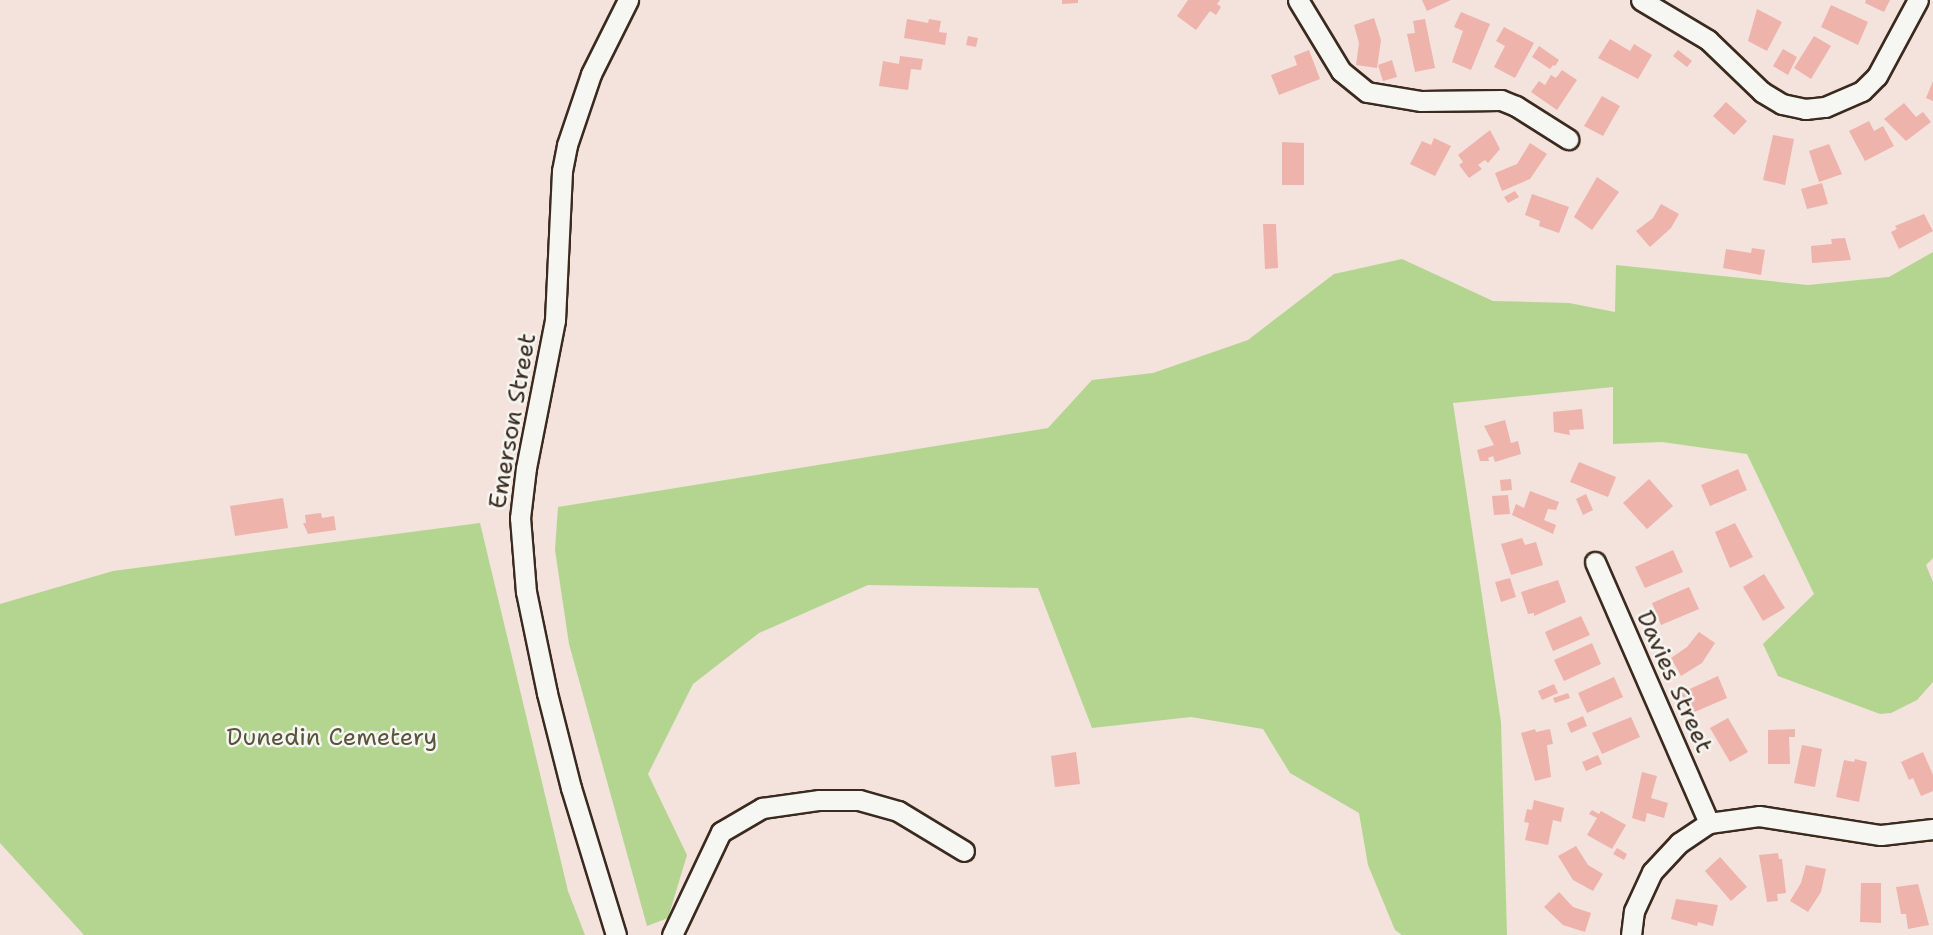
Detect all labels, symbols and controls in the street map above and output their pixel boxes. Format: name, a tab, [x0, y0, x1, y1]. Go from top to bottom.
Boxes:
street label: Emerson Street	[483, 331, 543, 511]
street label: Davies Street	[1630, 607, 1718, 757]
park label: Dunedin Cemetery	[227, 724, 437, 752]

